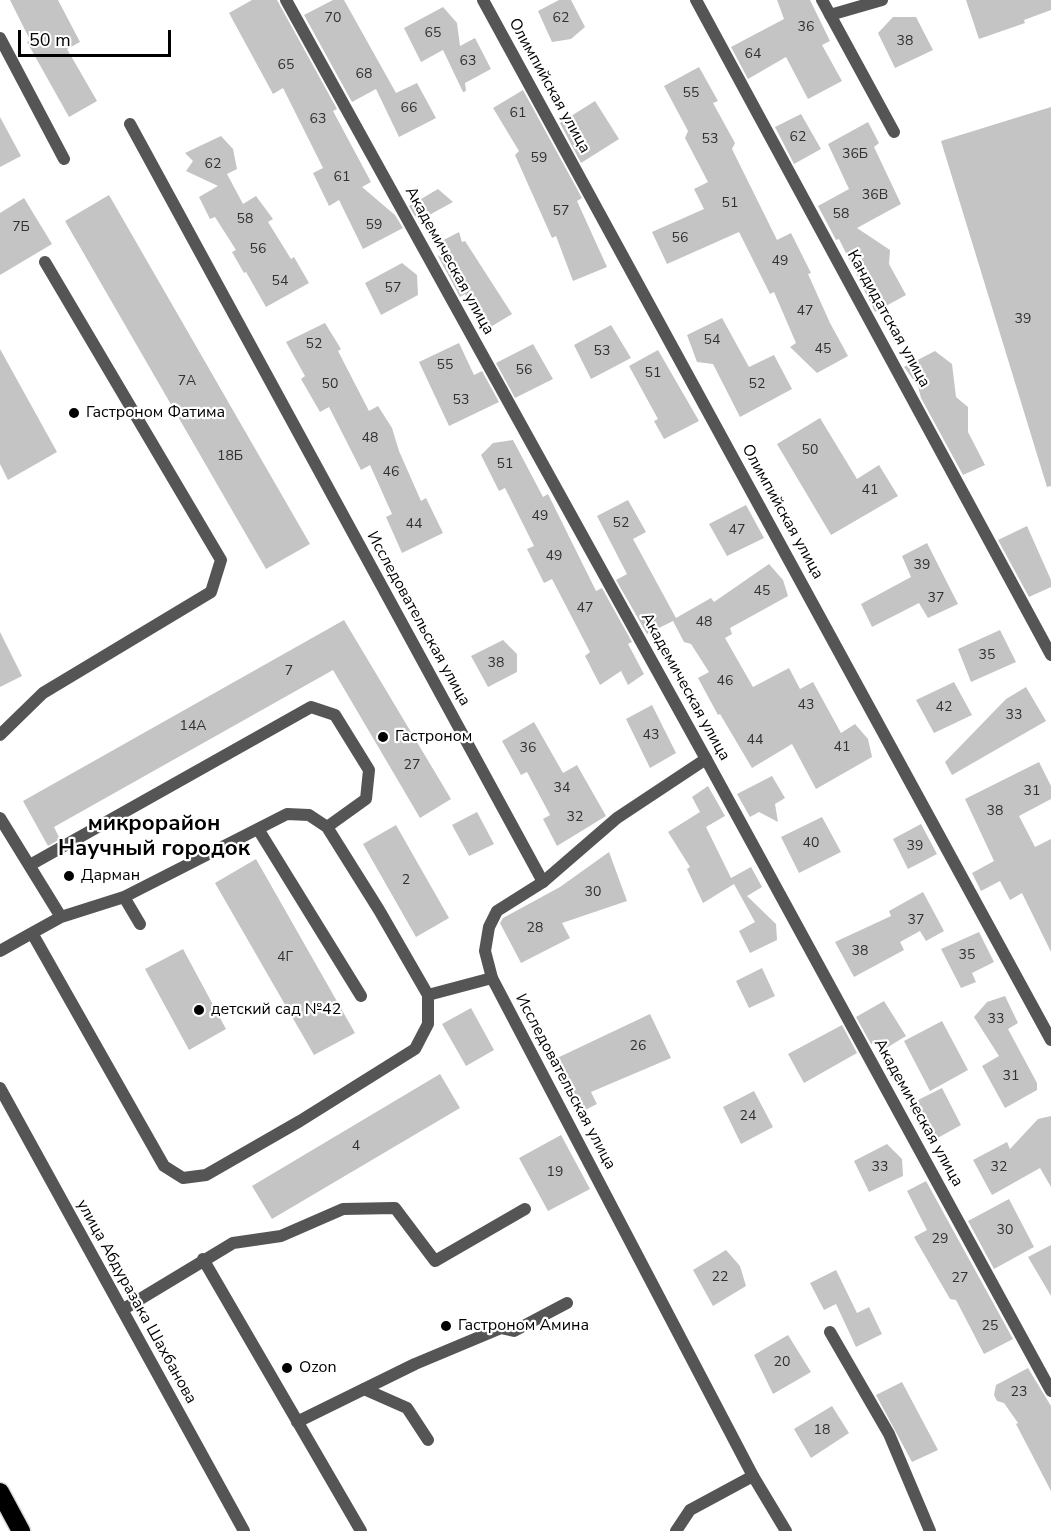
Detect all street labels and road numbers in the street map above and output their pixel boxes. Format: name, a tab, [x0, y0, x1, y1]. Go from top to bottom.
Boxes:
street label: Олимпийская улица	[504, 15, 594, 157]
street label: Академическая улица	[400, 184, 498, 338]
street label: Кандидатская улица	[842, 247, 934, 391]
street label: Олимпийская улица	[737, 441, 827, 583]
street label: Исследовательская улица	[362, 529, 474, 709]
street label: Академическая улица	[636, 610, 734, 764]
street label: Исследовательская улица	[510, 991, 620, 1173]
street label: Академическая улица	[869, 1036, 967, 1190]
street label: улица Абдуразака Шахбанова	[72, 1197, 200, 1407]

